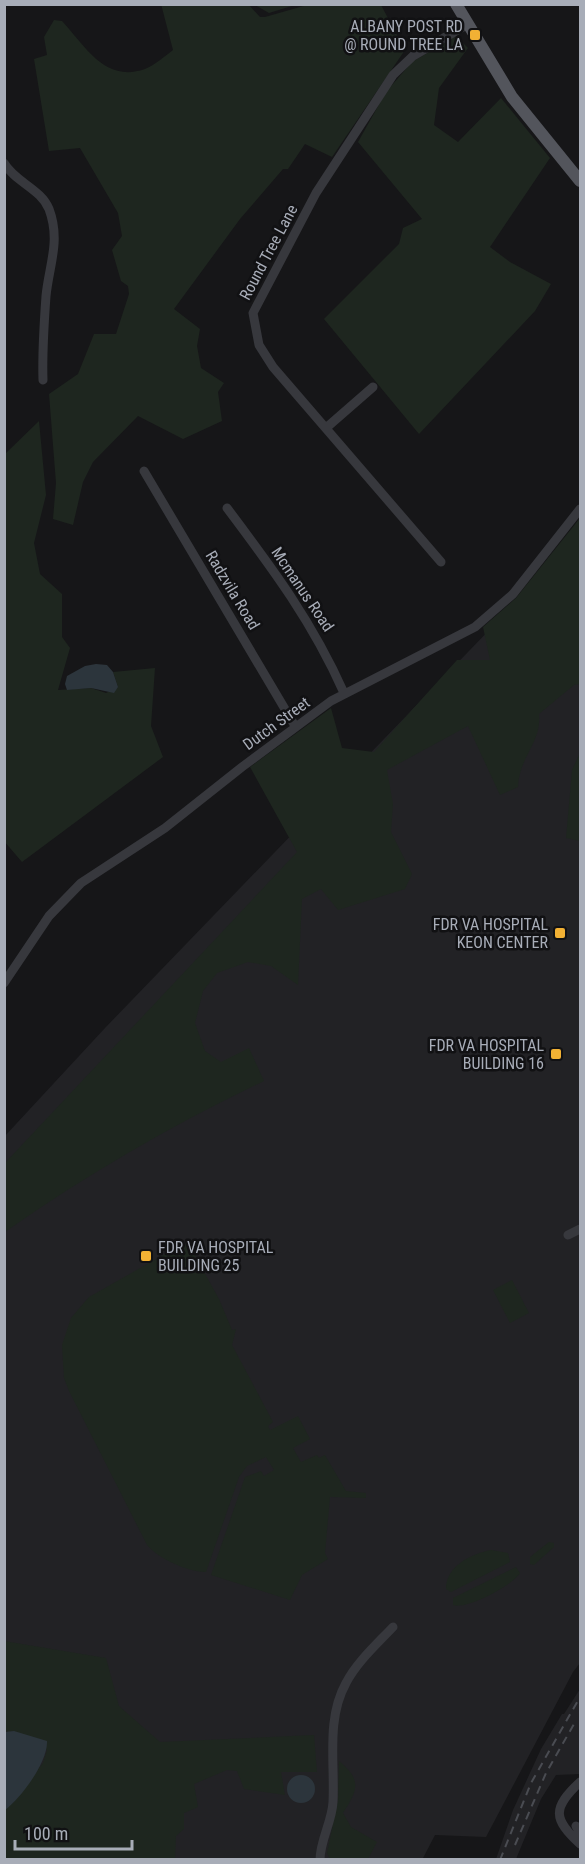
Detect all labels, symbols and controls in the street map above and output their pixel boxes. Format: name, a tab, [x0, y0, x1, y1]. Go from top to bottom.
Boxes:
place label: ALBANY POST RD @ ROUND TREE LA	[344, 17, 463, 54]
marker: ALBANY POST RD @ ROUND TREE LA	[468, 28, 482, 42]
street label: Round Tree Lane	[235, 201, 301, 303]
street label: Mcmanus Road	[267, 543, 338, 635]
street label: Radzvila Road	[202, 547, 264, 633]
street label: Dutch Street	[239, 693, 314, 754]
place label: FDR VA HOSPITAL KEON CENTER	[433, 915, 549, 952]
marker: FDR VA HOSPITAL KEON CENTER	[553, 926, 567, 940]
place label: FDR VA HOSPITAL BUILDING 16	[429, 1036, 544, 1073]
marker: FDR VA HOSPITAL BUILDING 16	[549, 1047, 563, 1061]
place label: FDR VA HOSPITAL BUILDING 25	[158, 1238, 274, 1275]
marker: FDR VA HOSPITAL BUILDING 25	[139, 1249, 153, 1263]
scale bar	[15, 1813, 132, 1851]
text: 100 m	[24, 1823, 68, 1844]

